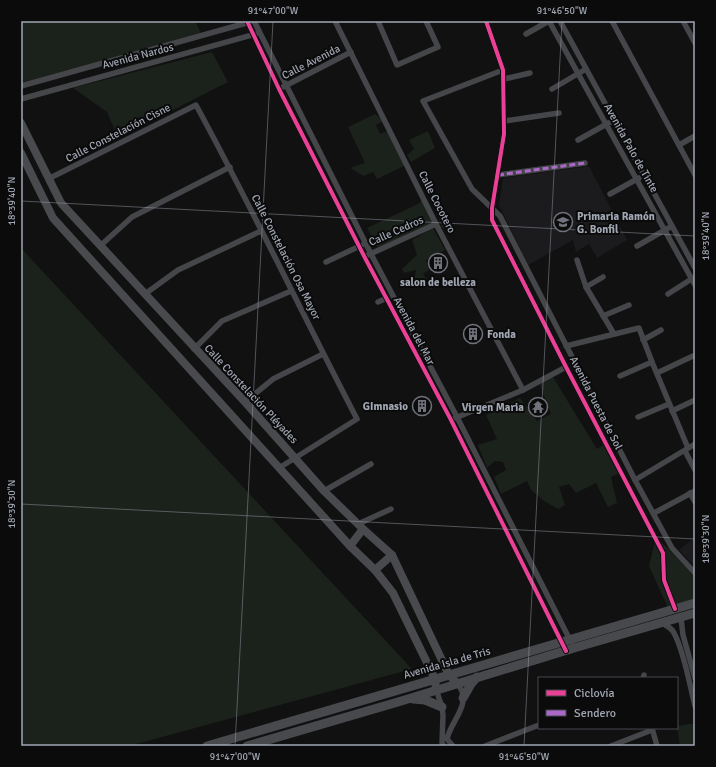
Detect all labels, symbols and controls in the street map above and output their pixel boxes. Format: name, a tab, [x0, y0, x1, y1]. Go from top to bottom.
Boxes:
text: 91°47'00"W	[248, 5, 299, 17]
text: 91°46'50"W	[537, 5, 588, 17]
street label: Avenida Nardos	[101, 40, 175, 72]
street label: Calle Avenida	[280, 42, 343, 82]
street label: Calle Constelación Cisne	[63, 101, 173, 165]
street label: Avenida Palo de Tinte	[601, 101, 661, 195]
street label: Calle Cocotero	[416, 169, 458, 236]
text: 18°39'40"N	[6, 177, 18, 225]
street label: Calle Constelación Osa Mayor	[249, 192, 323, 322]
place label: Primaria Ramón G. Bonfil	[577, 210, 655, 236]
school or university icon: Primaria Ramón G. Bonfil	[552, 211, 574, 233]
text: 18°39'40"N	[700, 212, 712, 260]
street label: Calle Cedros	[367, 213, 426, 249]
building icon: salon de belleza	[427, 252, 449, 274]
place label: salon de belleza	[400, 276, 476, 289]
street label: Avenida del Mar	[391, 295, 437, 367]
building icon: Fonda	[462, 323, 484, 345]
place label: Fonda	[487, 328, 516, 341]
street label: Calle Constelación Pléyades	[201, 342, 301, 447]
street label: Avenida Puesta de Sol	[567, 354, 625, 452]
building icon: GImnasio	[411, 395, 433, 417]
temple icon: Virgen Maria	[527, 396, 549, 418]
place label: GImnasio	[363, 400, 408, 413]
place label: Virgen Maria	[462, 401, 524, 414]
text: 18°39'30"N	[6, 480, 18, 528]
text: 18°39'30"N	[700, 515, 712, 563]
street label: Avenida Isla de Tris	[402, 644, 492, 682]
legend	[538, 677, 678, 729]
text: Ciclovía	[574, 686, 615, 701]
text: Sendero	[574, 706, 616, 721]
text: 91°47'00"W	[210, 751, 261, 763]
text: 91°46'50"W	[499, 751, 550, 763]

